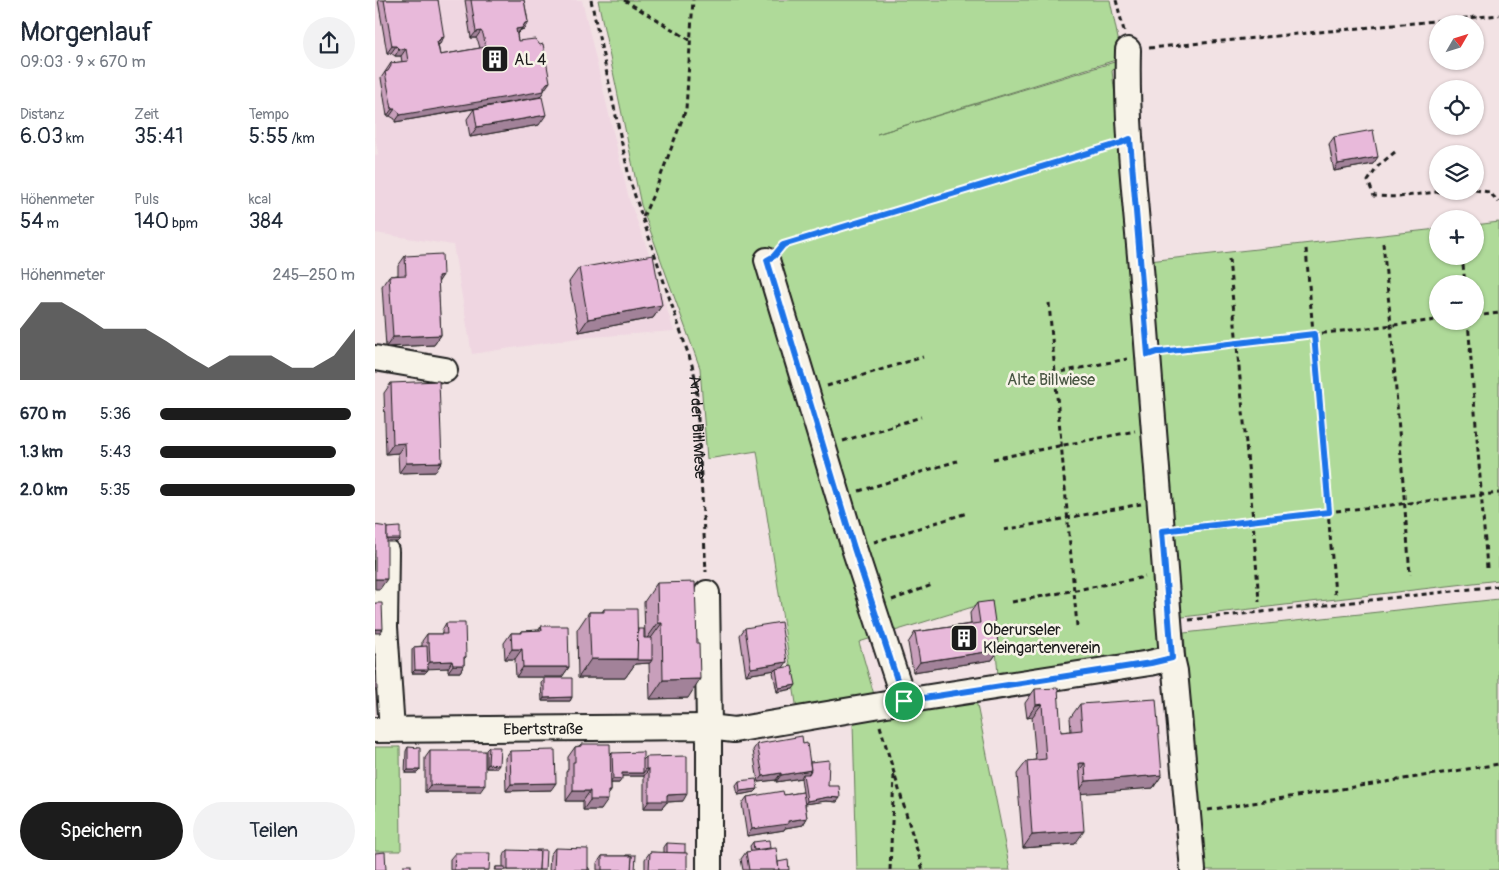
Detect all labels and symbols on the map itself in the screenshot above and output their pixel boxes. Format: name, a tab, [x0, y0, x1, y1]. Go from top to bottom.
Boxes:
north arrow	[1429, 15, 1484, 70]
building icon: AL 4	[480, 44, 510, 74]
place label: AL 4	[514, 50, 546, 70]
park label: Alte Billwiese	[1007, 370, 1095, 390]
street label: An der Billwiese	[684, 373, 710, 480]
place label: Oberurseler Kleingartenverein	[983, 620, 1100, 658]
building icon: Oberurseler Kleingartenverein	[949, 623, 979, 653]
pin	[883, 680, 925, 722]
street label: Ebertstraße	[503, 719, 583, 740]

